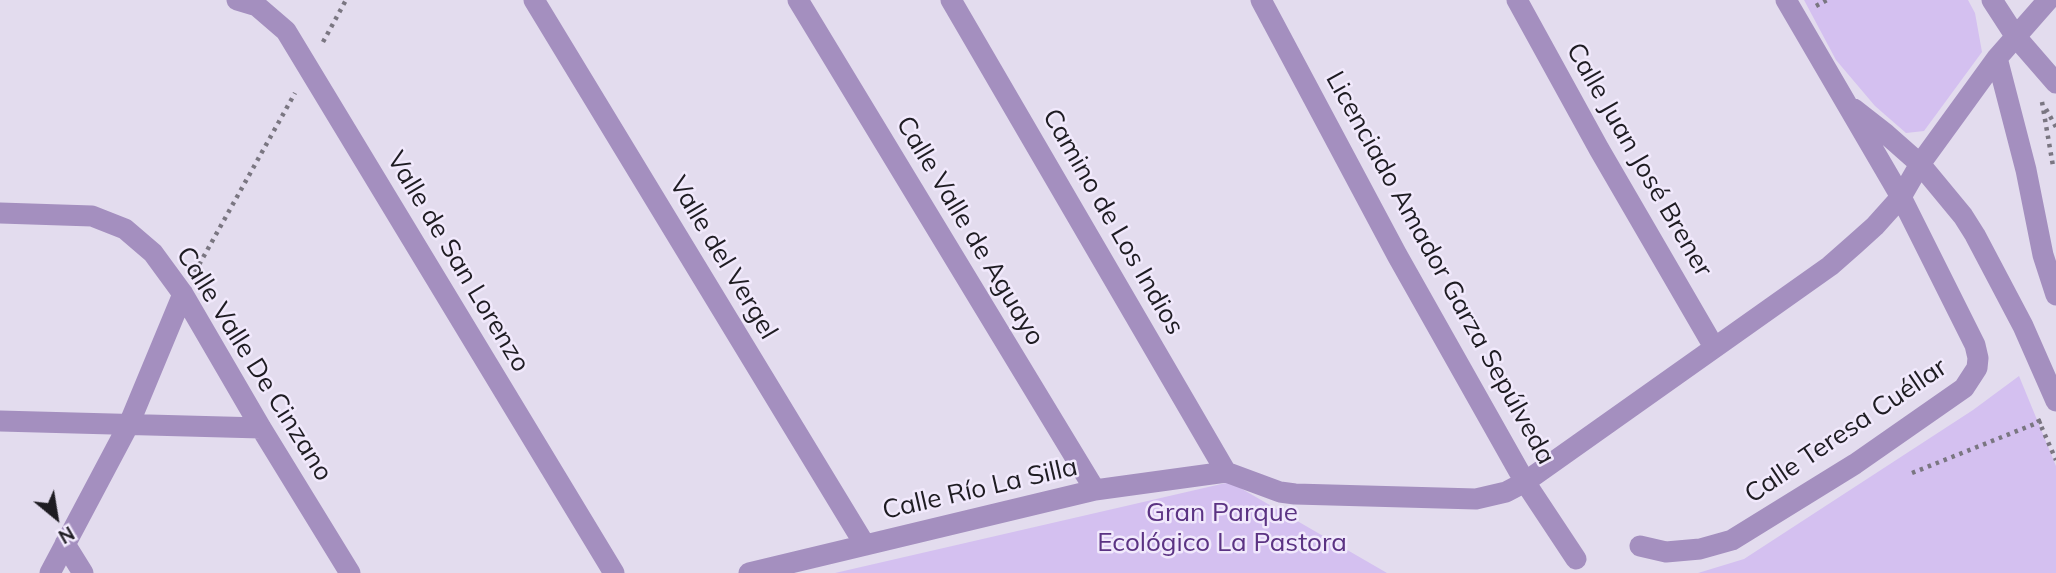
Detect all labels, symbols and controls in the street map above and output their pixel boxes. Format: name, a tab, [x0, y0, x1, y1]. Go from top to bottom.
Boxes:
street label: Calle Juan José Brener	[1559, 38, 1719, 282]
street label: Licenciado Amador Garza Sepúlveda	[1319, 66, 1561, 470]
street label: Camino de Los Indios	[1036, 104, 1190, 340]
street label: Calle Valle de Aguayo	[889, 111, 1051, 351]
street label: Valle de San Lorenzo	[380, 146, 536, 378]
street label: Valle del Vergel	[662, 171, 784, 345]
street label: Calle Valle De Cinzano	[169, 241, 339, 487]
street label: Calle Teresa Cuéllar	[1739, 352, 1953, 510]
street label: Calle Río La Silla	[880, 451, 1080, 527]
north arrow	[21, 482, 91, 552]
park label: Gran Parque Ecológico La Pastora	[1097, 497, 1347, 558]
text: N	[54, 521, 79, 549]

